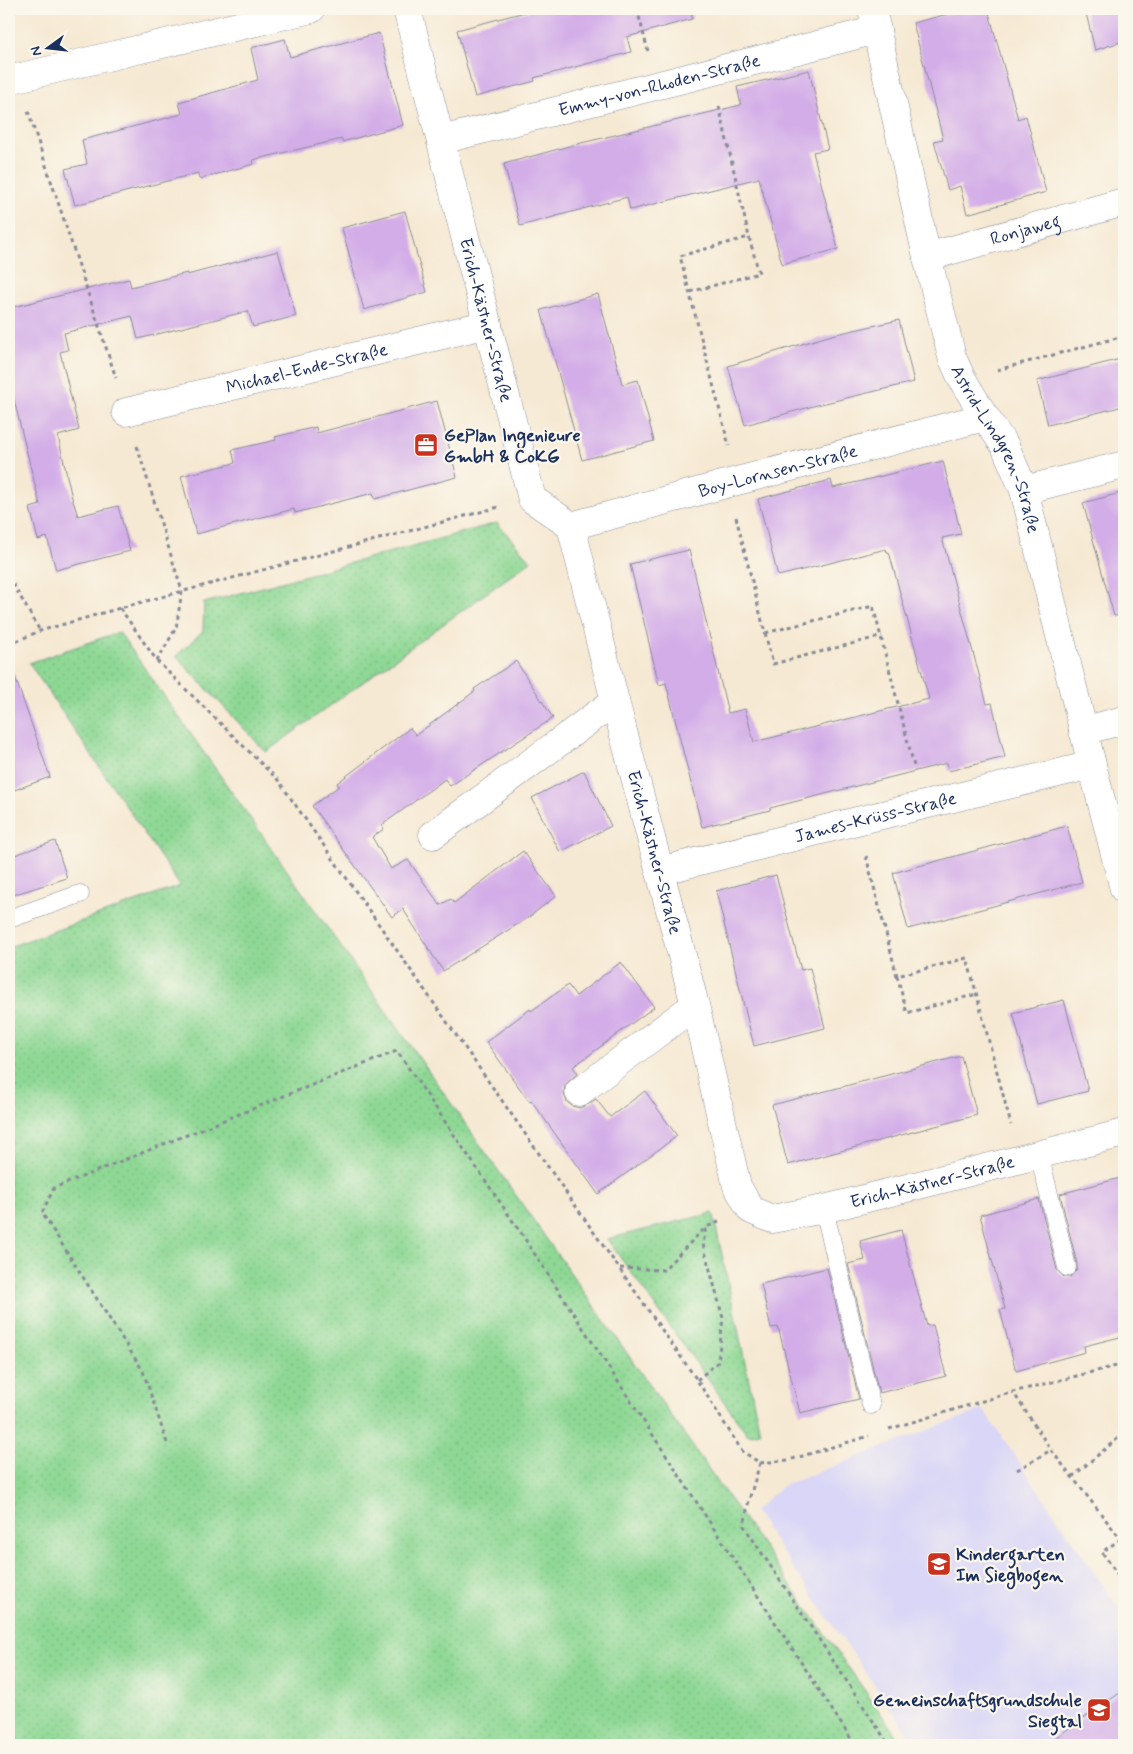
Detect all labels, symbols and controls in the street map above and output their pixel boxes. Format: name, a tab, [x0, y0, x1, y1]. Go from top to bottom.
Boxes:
north arrow	[22, 22, 72, 72]
text: N	[27, 44, 46, 58]
street label: Emmy-von-Rhoden-Straße	[556, 49, 763, 123]
street label: Ronjaweg	[988, 209, 1064, 252]
street label: Erich-Kästner-Straße	[453, 236, 518, 405]
street label: Michael-Ende-Straße	[224, 338, 390, 400]
street label: Astrid-Lindgren-Straße	[944, 362, 1045, 536]
place label: GePlan Ingenieure GmbH & CoKG	[444, 424, 581, 469]
office icon: GePlan Ingenieure GmbH & CoKG	[413, 432, 439, 458]
street label: Boy-Lornsen-Straße	[696, 439, 860, 504]
street label: Erich-Kästner-Straße	[621, 768, 687, 937]
street label: James-Krüss-Straße	[792, 787, 959, 849]
street label: Erich-Kästner-Straße	[848, 1150, 1017, 1215]
place label: Kindergarten Im Siegbogen	[956, 1543, 1065, 1590]
school or university icon: Kindergarten Im Siegbogen	[926, 1551, 952, 1577]
place label: Gemeinschaftsgrundschule Siegtal	[873, 1689, 1082, 1736]
school or university icon: Gemeinschaftsgrundschule Siegtal	[1086, 1697, 1112, 1723]

